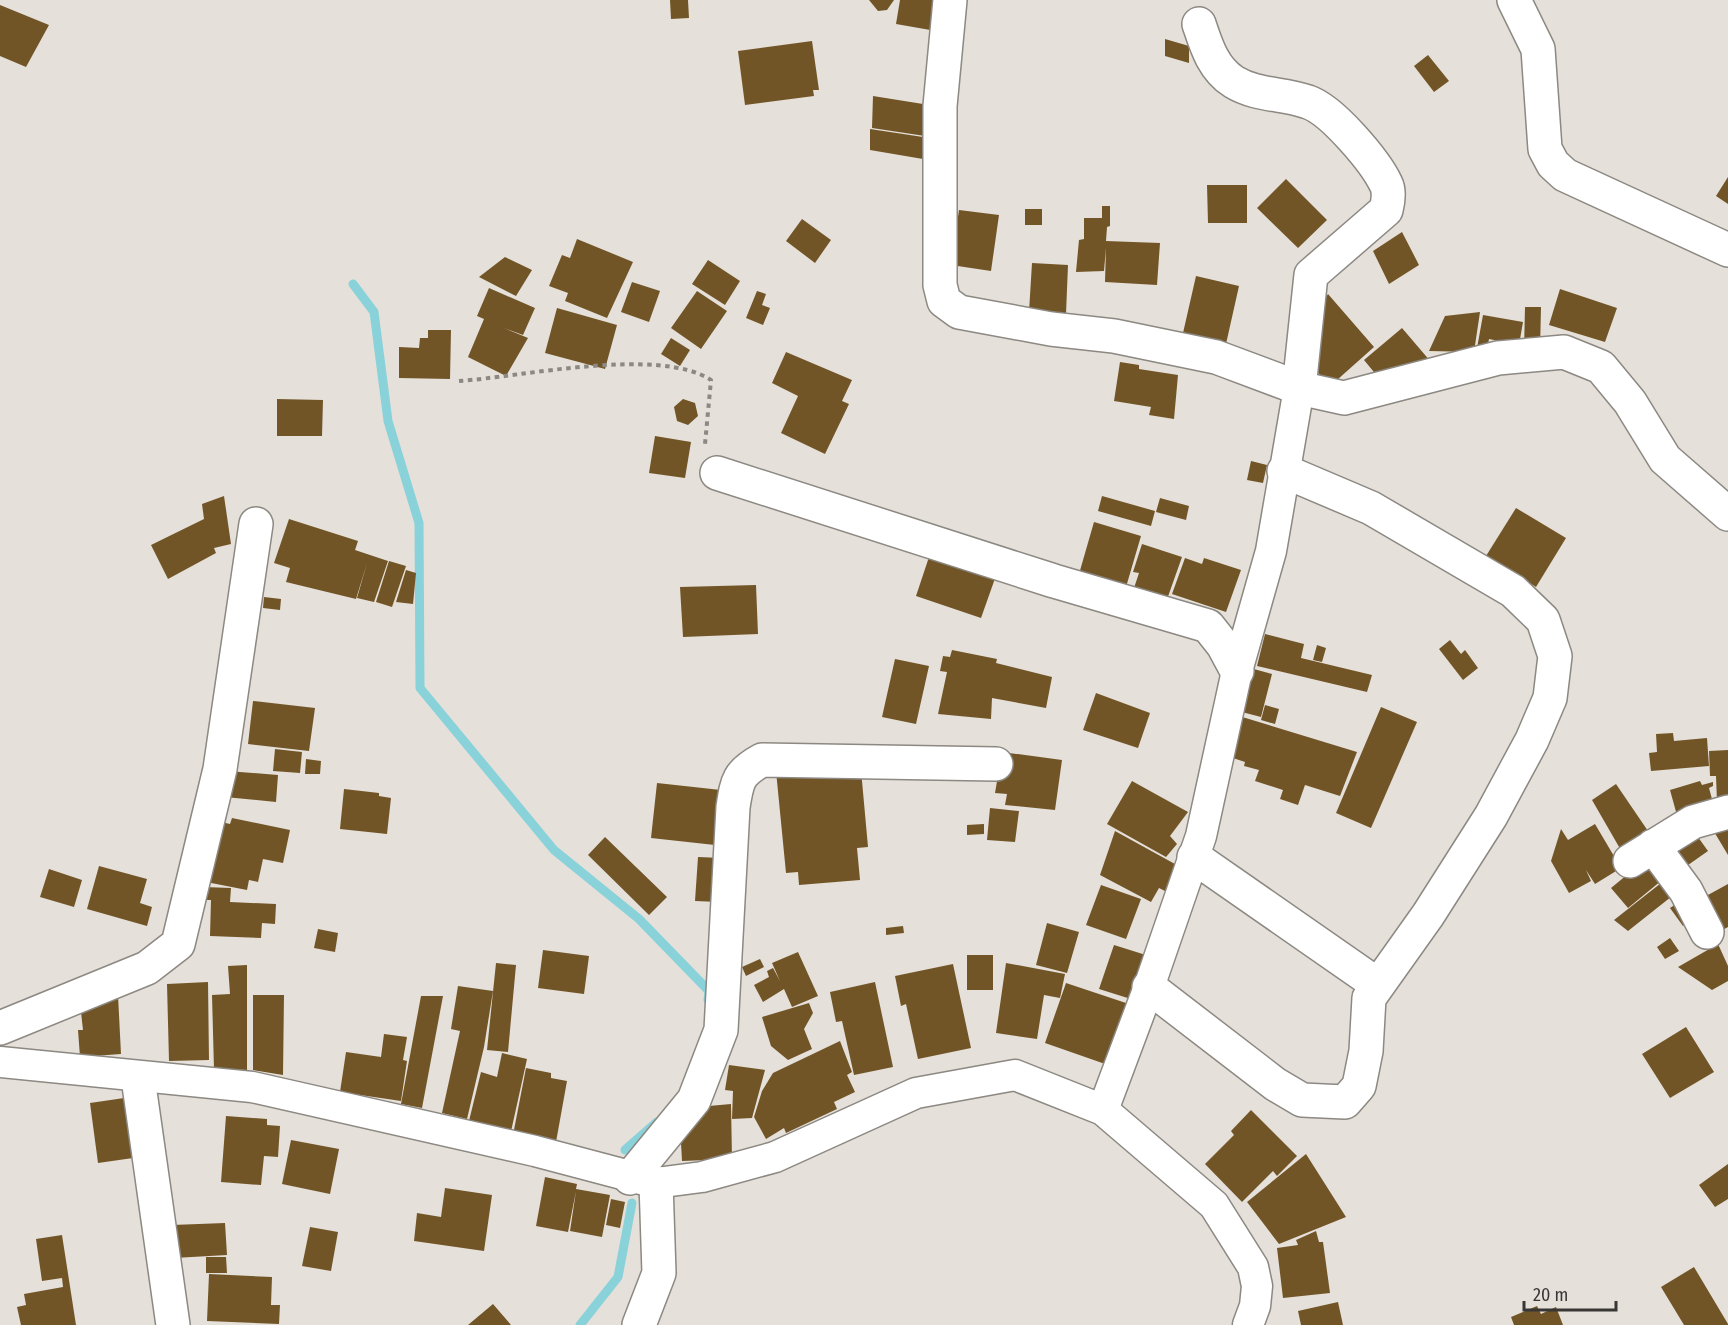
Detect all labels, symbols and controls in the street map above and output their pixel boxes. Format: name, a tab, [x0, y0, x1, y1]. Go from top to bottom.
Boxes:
scale bar	[1524, 1274, 1616, 1312]
text: 20 m	[1533, 1284, 1568, 1306]

